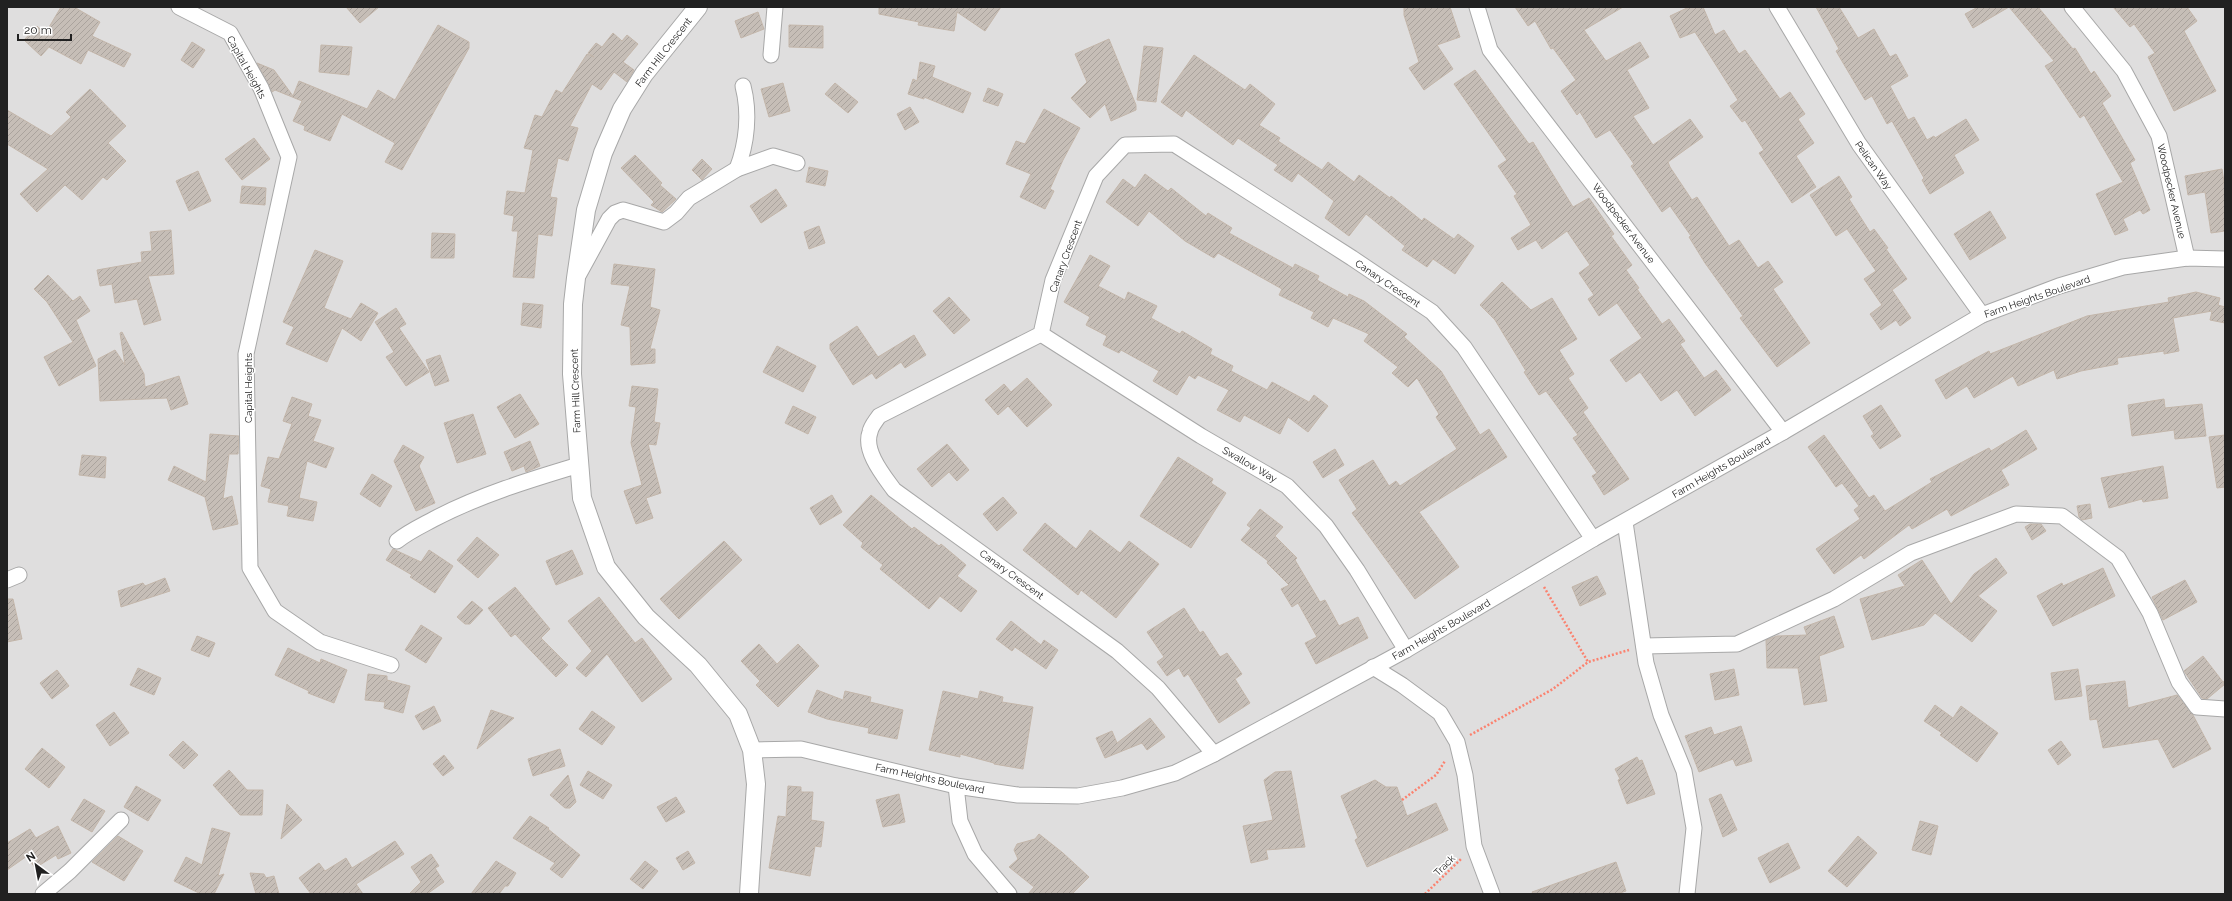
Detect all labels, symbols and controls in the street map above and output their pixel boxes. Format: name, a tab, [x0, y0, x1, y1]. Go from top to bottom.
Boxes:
street label: Farm Hill Crescent	[633, 15, 694, 89]
scale bar	[18, 16, 71, 42]
text: 20 m	[24, 23, 52, 37]
street label: Capital Heights	[225, 34, 268, 101]
street label: Pelican Way	[1853, 139, 1895, 192]
street label: Woodpecker Avenue	[2155, 143, 2188, 240]
street label: Woodpecker Avenue	[1590, 181, 1657, 265]
street label: Canary Crescent	[1047, 218, 1084, 294]
street label: Canary Crescent	[1353, 258, 1423, 310]
street label: Farm Heights Boulevard	[1983, 273, 2092, 320]
street label: Farm Hill Crescent	[569, 348, 582, 433]
street label: Capital Heights	[243, 353, 254, 423]
street label: Farm Heights Boulevard	[1670, 435, 1772, 500]
street label: Swallow Way	[1220, 444, 1280, 485]
street label: Canary Crescent	[978, 548, 1046, 602]
street label: Farm Heights Boulevard	[1390, 597, 1492, 662]
street label: Farm Heights Boulevard	[874, 762, 985, 795]
north arrow	[16, 845, 56, 885]
text: N	[24, 849, 38, 865]
street label: Track	[1432, 852, 1458, 878]

